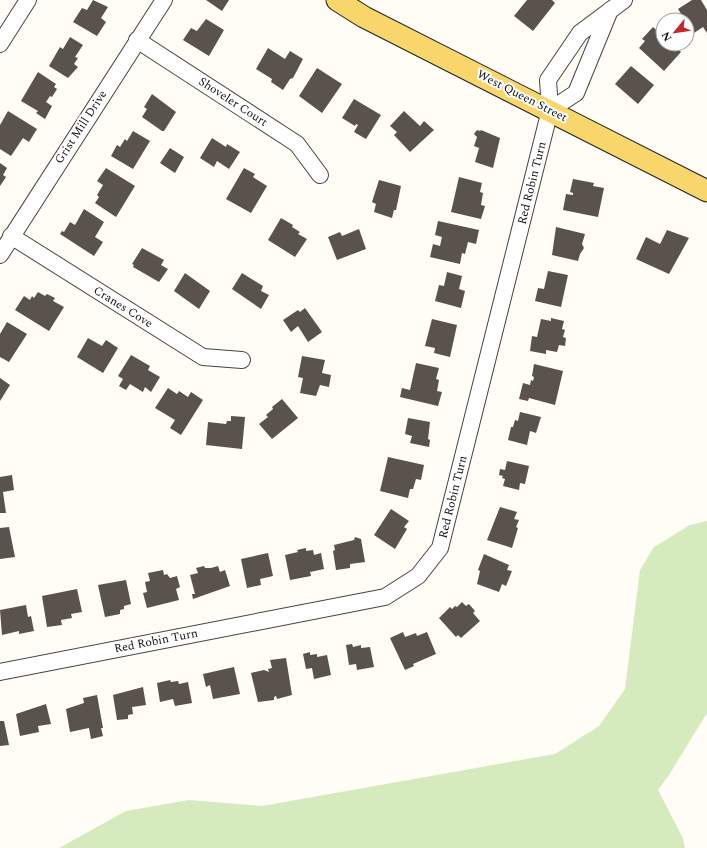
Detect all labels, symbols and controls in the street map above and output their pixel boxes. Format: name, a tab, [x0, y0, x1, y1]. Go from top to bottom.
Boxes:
north arrow	[655, 12, 695, 52]
text: N	[657, 29, 676, 45]
street label: West Queen Street	[474, 65, 570, 127]
street label: Shoveler Court	[195, 72, 271, 132]
street label: Grist Mill Drive	[50, 86, 112, 168]
street label: Red Robin Turn	[513, 140, 551, 226]
street label: Cranes Cove	[89, 281, 157, 333]
street label: Red Robin Turn	[434, 454, 472, 540]
street label: Red Robin Turn	[113, 624, 199, 658]

